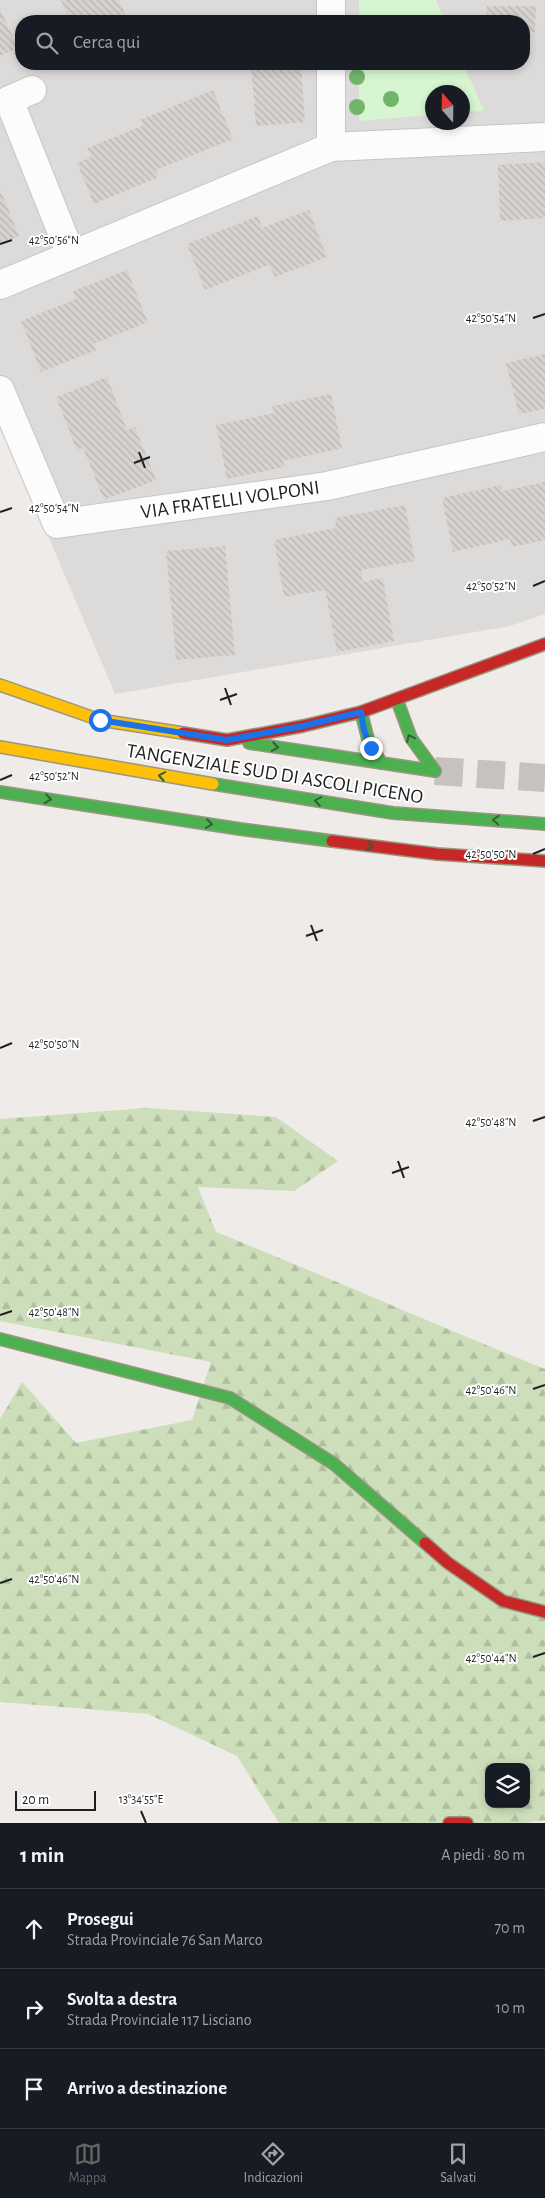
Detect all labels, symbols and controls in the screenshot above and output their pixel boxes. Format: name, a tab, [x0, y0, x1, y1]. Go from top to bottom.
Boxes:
search box	[15, 15, 530, 70]
icon: search	[33, 29, 61, 57]
text: Cerca qui	[73, 33, 140, 52]
north arrow	[425, 85, 470, 130]
text: 42°50'56"N	[29, 234, 79, 246]
text: 42°50'54"N	[466, 312, 516, 324]
street label: VIA FRATELLI VOLPONI	[139, 478, 321, 522]
text: 42°50'54"N	[29, 502, 79, 514]
text: 42°50'52"N	[466, 580, 516, 592]
route start	[89, 709, 112, 732]
one-way arrow	[406, 735, 416, 744]
route end	[360, 737, 383, 760]
street label: TANGENZIALE SUD DI ASCOLI PICENO	[125, 741, 425, 807]
one-way arrow	[271, 742, 280, 752]
text: 42°50'52"N	[29, 770, 79, 782]
one-way arrow	[158, 771, 166, 781]
one-way arrow	[44, 794, 53, 804]
one-way arrow	[313, 797, 322, 807]
one-way arrow	[492, 815, 500, 826]
one-way arrow	[204, 819, 213, 829]
one-way arrow	[366, 840, 374, 851]
text: 42°50'50"N	[465, 848, 517, 860]
text: 42°50'50"N	[28, 1038, 80, 1050]
text: 42°50'48"N	[465, 1116, 517, 1128]
text: 42°50'48"N	[28, 1306, 80, 1318]
text: 42°50'46"N	[465, 1384, 517, 1396]
text: 42°50'46"N	[28, 1573, 80, 1585]
text: 42°50'44"N	[465, 1652, 517, 1664]
map controls	[485, 1763, 530, 1808]
button: layers	[485, 1763, 530, 1808]
scale bar	[15, 1788, 96, 1811]
text: 20 m	[22, 1793, 49, 1807]
text: 13°34'55"E	[119, 1793, 163, 1805]
text: 1 min	[20, 1845, 64, 1866]
text: A piedi · 80 m	[441, 1847, 525, 1863]
text: Prosegui	[67, 1910, 134, 1929]
icon: ahead	[20, 1915, 48, 1943]
text: 70 m	[494, 1920, 525, 1936]
text: Strada Provinciale 76 San Marco	[67, 1932, 263, 1948]
text: Svolta a destra	[67, 1990, 177, 2009]
icon: right	[20, 1995, 48, 2023]
text: 10 m	[496, 2000, 525, 2016]
text: Strada Provinciale 117 Lisciano	[67, 2012, 252, 2028]
icon: arrive	[20, 2075, 48, 2103]
text: Arrivo a destinazione	[67, 2079, 227, 2098]
tab: Mappa	[68, 2140, 107, 2187]
tab: Indicazioni	[244, 2140, 303, 2187]
tab: Salvati	[440, 2140, 477, 2187]

